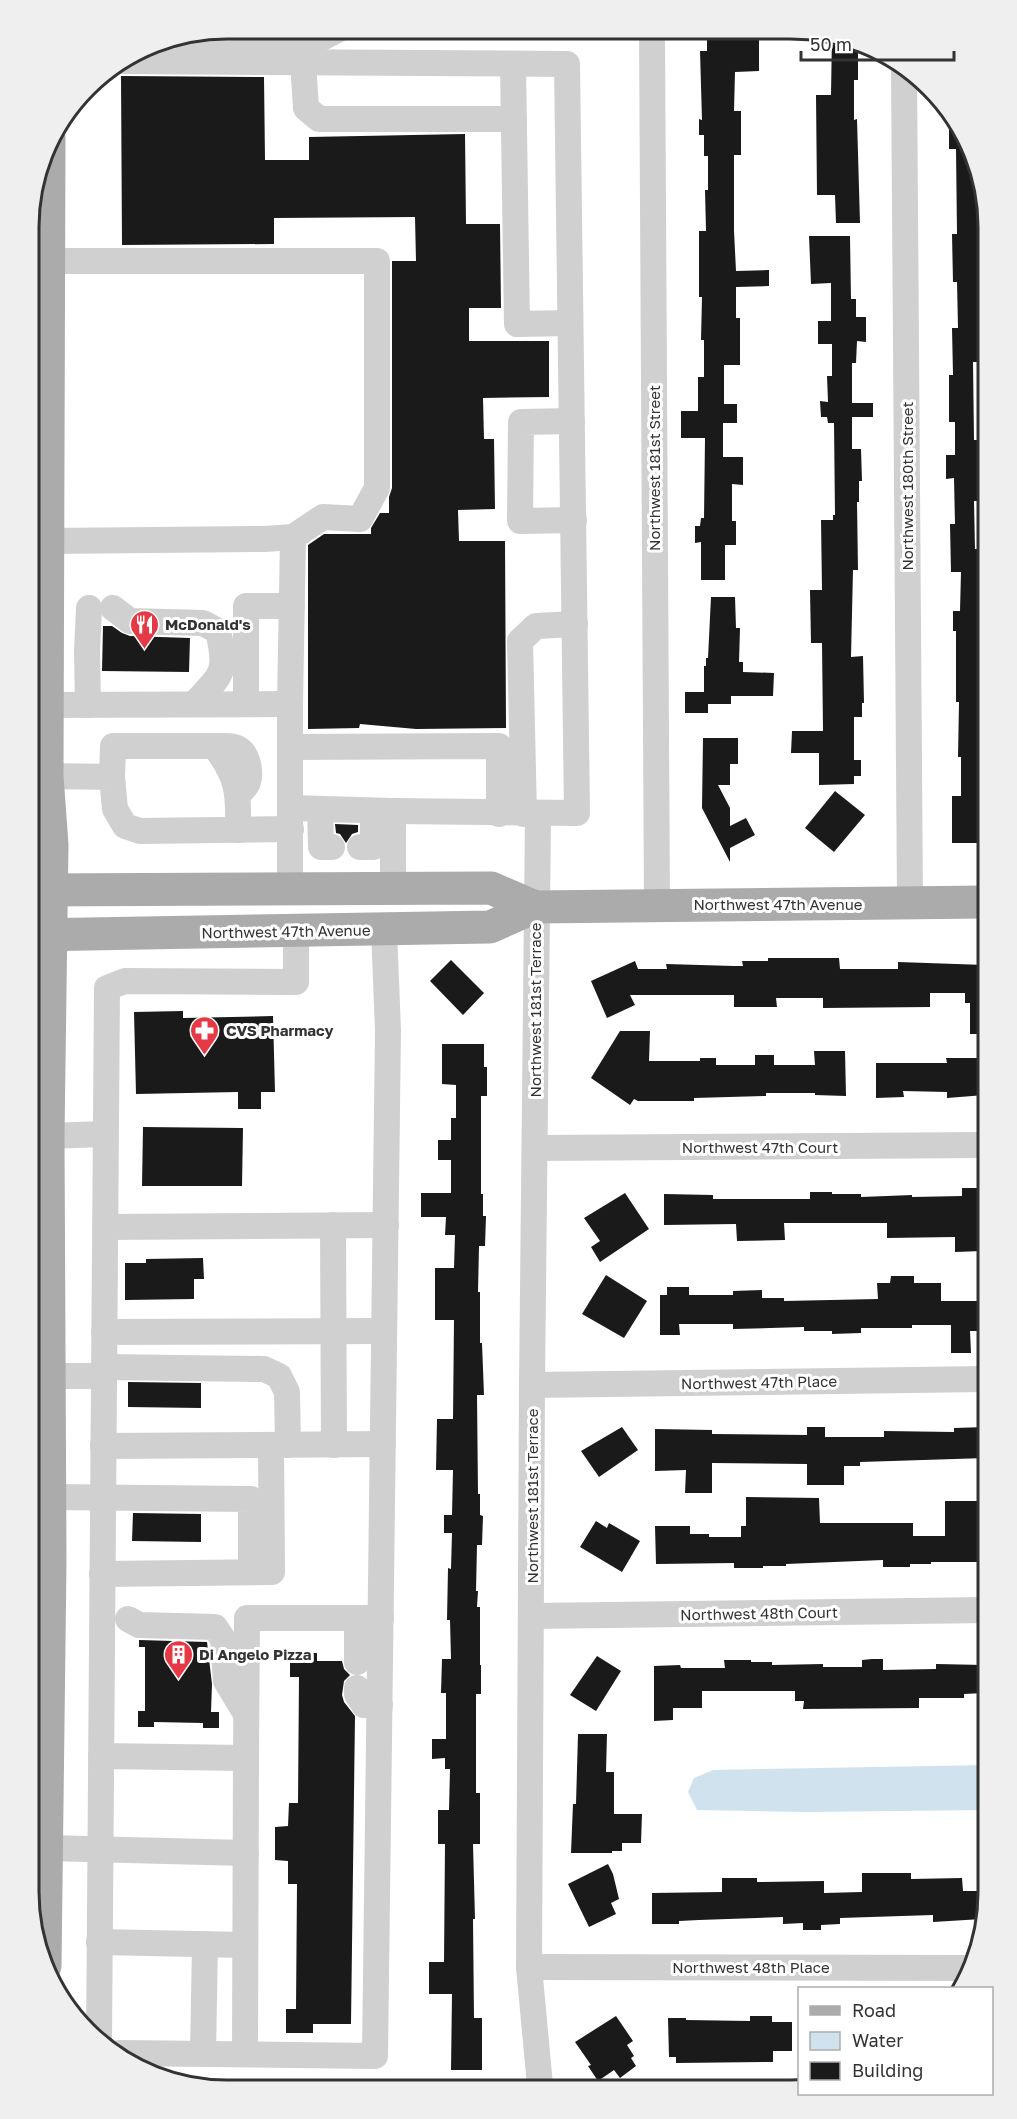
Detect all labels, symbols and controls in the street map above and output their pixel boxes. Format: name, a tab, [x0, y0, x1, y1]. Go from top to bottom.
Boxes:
scale bar	[801, 24, 954, 62]
text: 50 m	[810, 33, 852, 55]
street label: Northwest 181st Street	[645, 385, 663, 551]
street label: Northwest 180th Street	[898, 401, 916, 571]
restaurant icon: McDonald's	[128, 608, 160, 650]
place label: McDonald's	[165, 615, 251, 633]
street label: Northwest 47th Avenue	[693, 895, 863, 913]
street label: Northwest 47th Avenue	[201, 921, 371, 941]
street label: Northwest 181st Terrace	[526, 922, 544, 1097]
pharmacy icon: CVS Pharmacy	[189, 1014, 221, 1056]
place label: CVS Pharmacy	[226, 1021, 333, 1039]
street label: Northwest 47th Court	[682, 1138, 838, 1156]
street label: Northwest 47th Place	[681, 1372, 837, 1392]
street label: Northwest 181st Terrace	[523, 1408, 541, 1583]
street label: Northwest 48th Court	[680, 1603, 838, 1623]
building icon: Di Angelo Pizza	[162, 1638, 194, 1680]
place label: Di Angelo Pizza	[199, 1645, 312, 1663]
street label: Northwest 48th Place	[672, 1958, 830, 1976]
legend	[798, 1987, 993, 2095]
text: Road	[852, 1999, 896, 2021]
text: Water	[852, 2029, 903, 2051]
text: Building	[852, 2059, 923, 2081]

